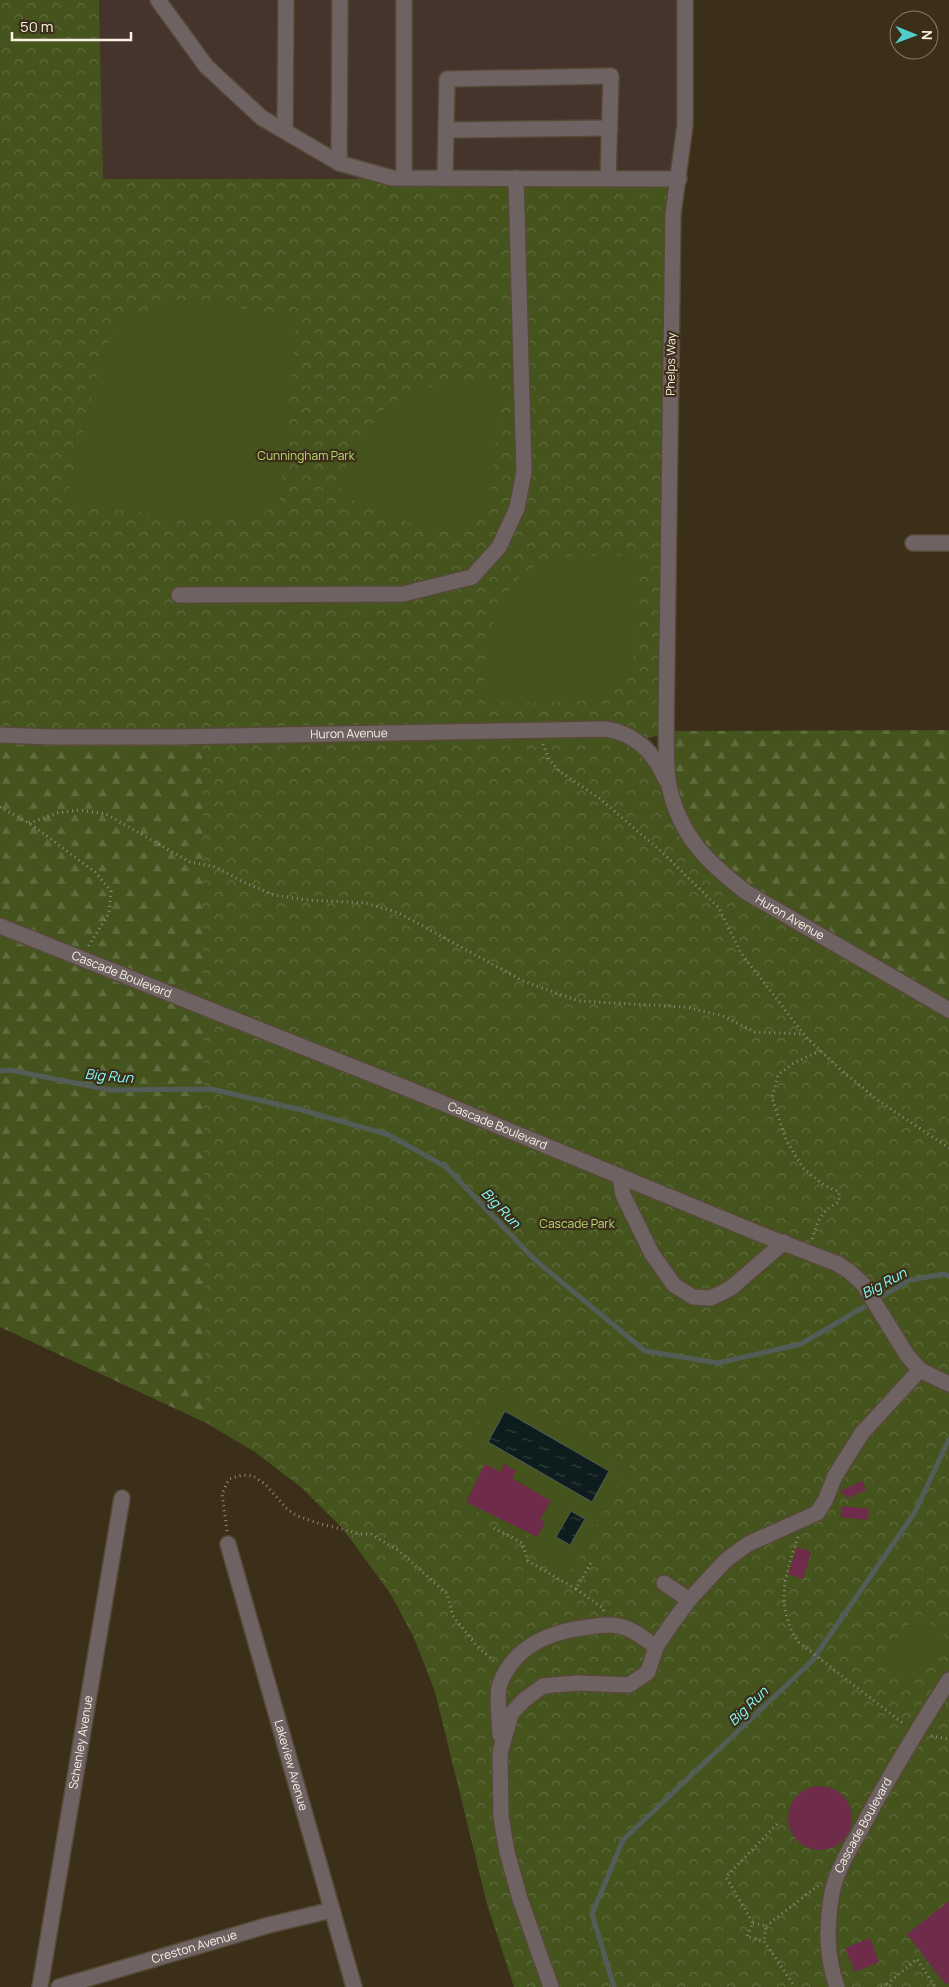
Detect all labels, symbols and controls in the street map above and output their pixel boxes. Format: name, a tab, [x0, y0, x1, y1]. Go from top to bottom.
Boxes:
scale bar	[12, 10, 131, 42]
north arrow	[889, 10, 939, 60]
text: 50 m	[20, 16, 54, 37]
text: N	[918, 30, 937, 40]
street label: Phelps Way	[661, 332, 680, 396]
park label: Cunningham Park	[257, 447, 356, 464]
street label: Huron Avenue	[310, 724, 388, 742]
street label: Huron Avenue	[752, 890, 828, 944]
street label: Cascade Boulevard	[69, 946, 174, 1002]
water label: Big Run	[84, 1064, 135, 1087]
street label: Cascade Boulevard	[445, 1097, 550, 1153]
water label: Big Run	[478, 1184, 525, 1232]
park label: Cascade Park	[539, 1215, 616, 1232]
water label: Big Run	[858, 1262, 910, 1302]
water label: Big Run	[724, 1682, 772, 1729]
street label: Schenley Avenue	[64, 1694, 97, 1790]
street label: Lakeview Avenue	[270, 1718, 312, 1813]
street label: Cascade Boulevard	[830, 1774, 896, 1876]
street label: Creston Avenue	[149, 1926, 239, 1967]

